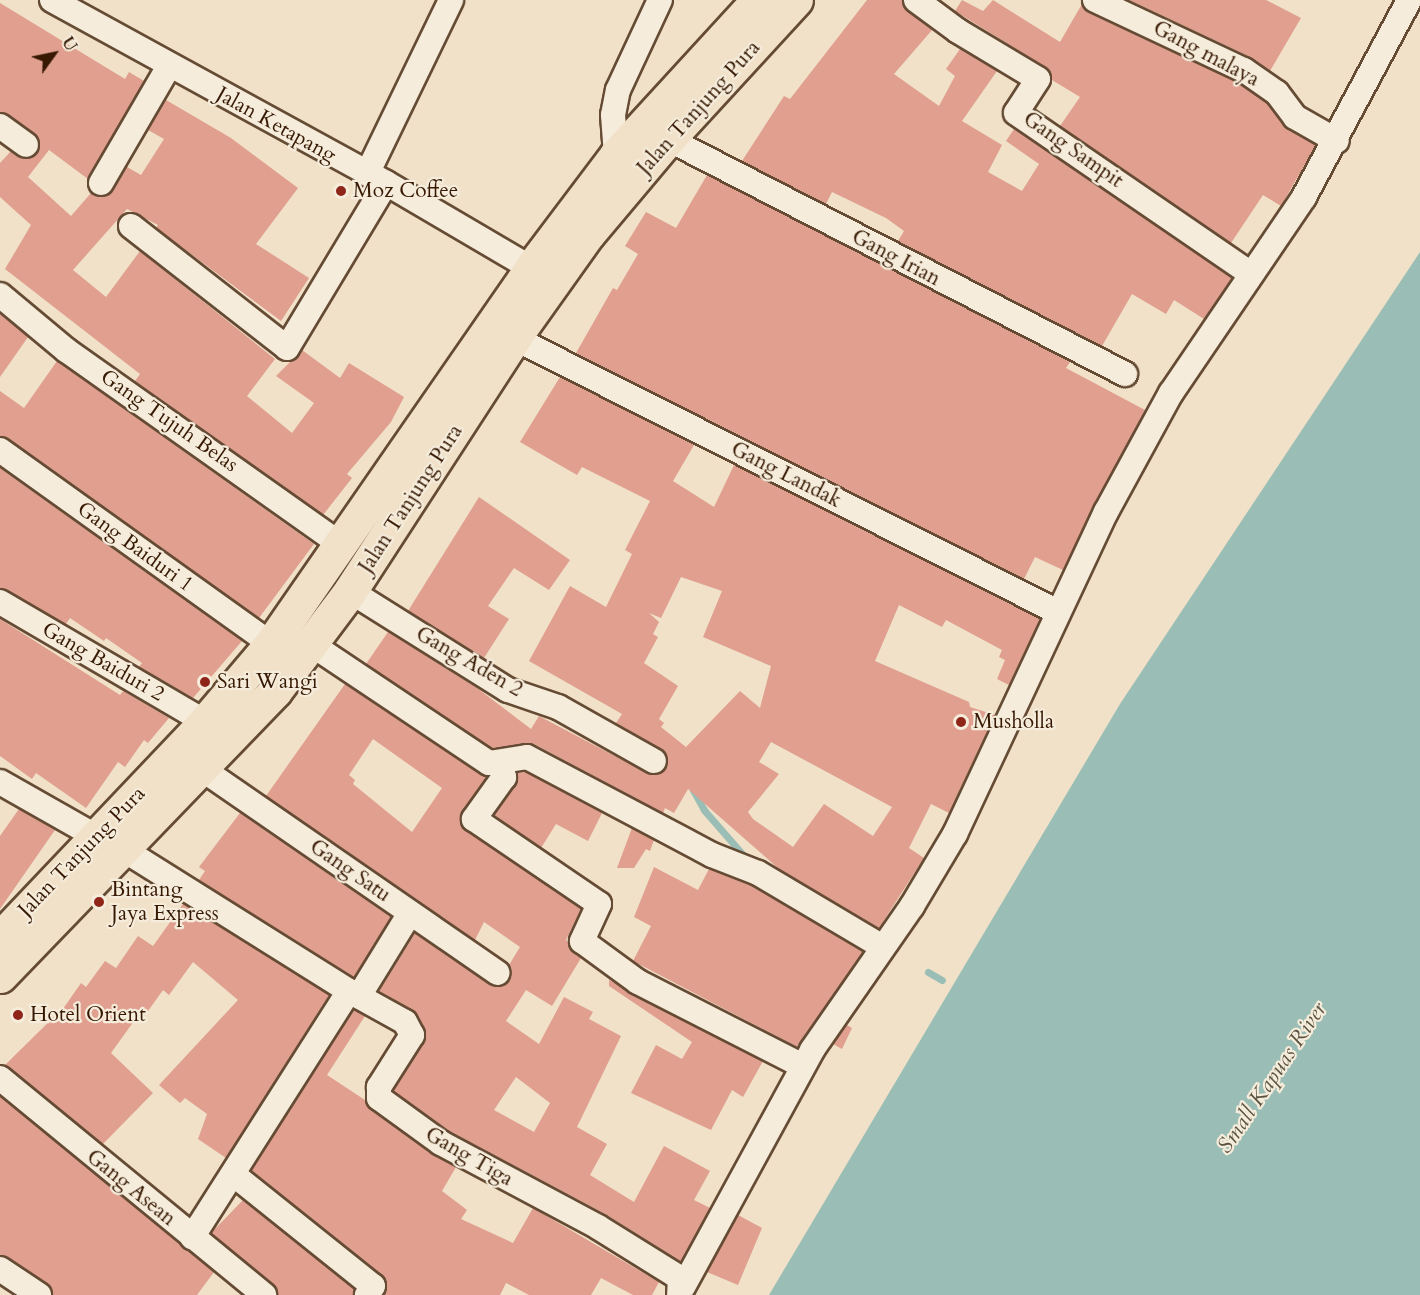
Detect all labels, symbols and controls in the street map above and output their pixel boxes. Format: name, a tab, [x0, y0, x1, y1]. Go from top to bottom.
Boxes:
street label: Gang malaya	[1149, 16, 1263, 92]
north arrow	[24, 24, 84, 84]
text: U	[56, 33, 82, 56]
street label: Jalan Tanjung Pura	[632, 36, 766, 180]
street label: Jalan Ketapang	[212, 82, 340, 168]
street label: Gang Sampit	[1018, 106, 1128, 194]
place label: Moz Coffee	[353, 178, 458, 204]
marker: Moz Coffee	[334, 184, 348, 198]
street label: Gang Irian	[847, 224, 945, 292]
street label: Gang Tujuh Belas	[95, 364, 243, 478]
street label: Jalan Tanjung Pura	[354, 420, 468, 578]
street label: Gang Landak	[727, 436, 845, 514]
street label: Gang Baiduri 1	[72, 497, 198, 597]
street label: Gang Baiduri 2	[37, 617, 169, 707]
street label: Gang Aden 2	[411, 621, 527, 703]
place label: Sari Wangi	[217, 669, 318, 695]
marker: Sari Wangi	[198, 675, 212, 689]
place label: Musholla	[973, 709, 1054, 735]
marker: Musholla	[954, 715, 968, 729]
street label: Jalan Tanjung Pura	[13, 781, 151, 923]
street label: Gang Satu	[305, 834, 395, 908]
place label: Bintang Jaya Express	[111, 877, 219, 927]
marker: Bintang Jaya Express	[92, 895, 106, 909]
water label: Small Kapuas River	[1212, 998, 1332, 1158]
place label: Hotel Orient	[30, 1002, 146, 1028]
marker: Hotel Orient	[11, 1008, 25, 1022]
street label: Gang Tiga	[421, 1122, 517, 1192]
street label: Gang Asean	[81, 1144, 181, 1232]

